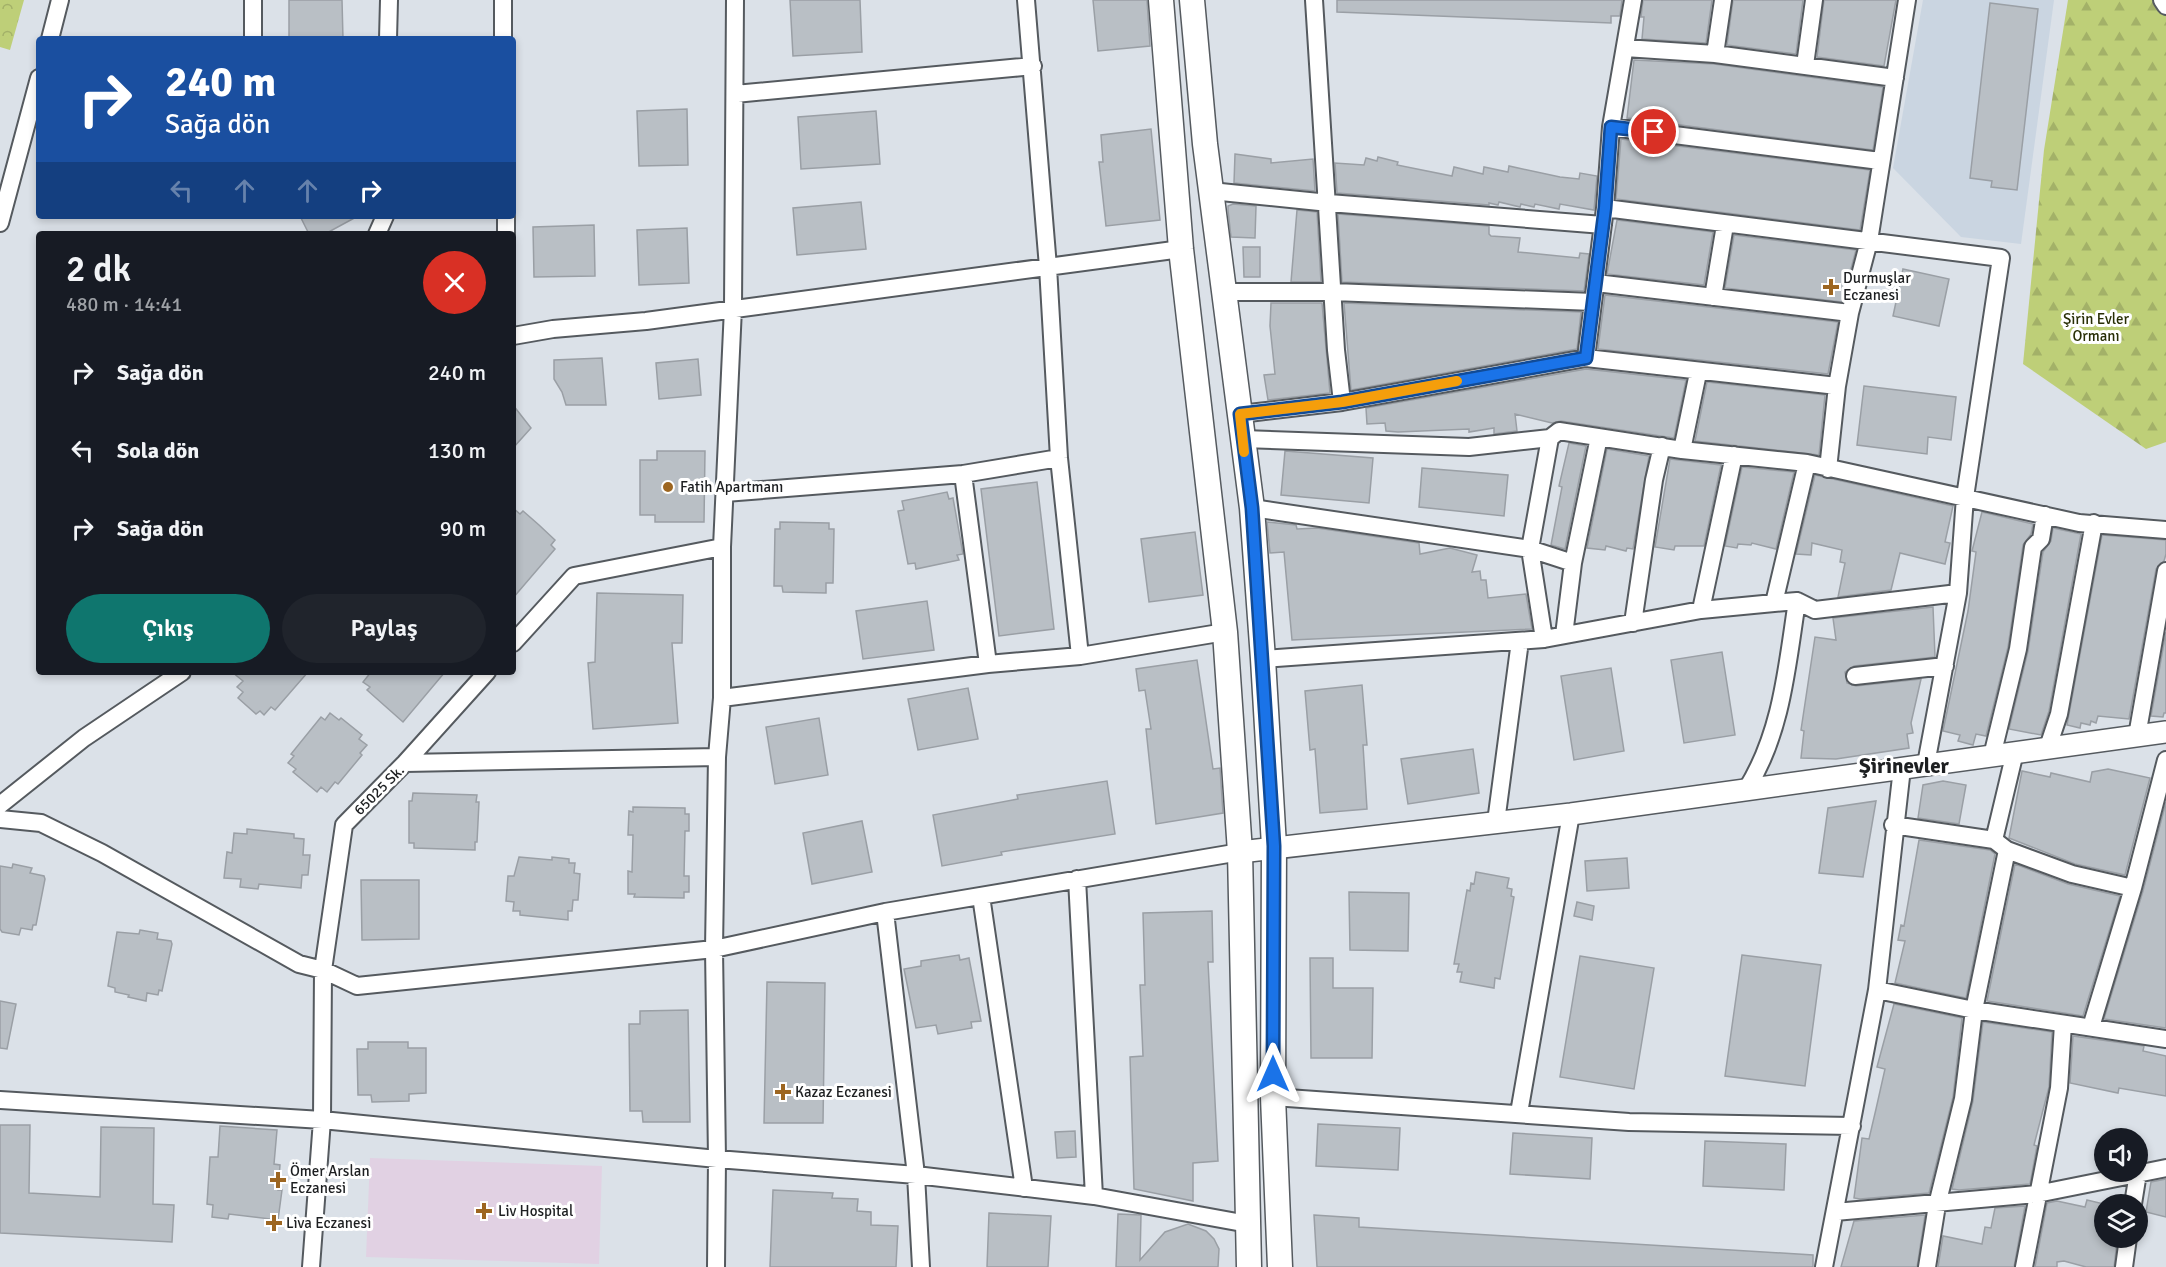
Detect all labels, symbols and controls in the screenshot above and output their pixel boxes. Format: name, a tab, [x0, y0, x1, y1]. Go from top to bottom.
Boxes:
text: 240 m	[165, 57, 276, 108]
icon: right	[66, 60, 144, 138]
pin	[1628, 106, 1679, 157]
text: Sağa dön	[165, 108, 271, 141]
icon: arrive	[1637, 115, 1670, 148]
icon: left	[165, 174, 198, 207]
icon: ahead	[228, 174, 261, 207]
icon: ahead	[291, 174, 324, 207]
icon: right	[354, 174, 387, 207]
text: 2 dk	[66, 247, 131, 292]
button: close	[423, 251, 486, 314]
place label: Durmuşlar Eczanesi	[1843, 269, 1911, 304]
marker: Durmuşlar Eczanesi	[1824, 280, 1838, 294]
text: 480 m · 14:41	[66, 292, 182, 317]
park label: Şirin Evler Ormanı	[2063, 310, 2130, 345]
icon: right	[66, 356, 99, 389]
text: Sağa dön	[117, 359, 204, 386]
text: 240 m	[428, 359, 486, 386]
icon: left	[66, 434, 99, 467]
text: Sola dön	[117, 437, 199, 464]
text: 130 m	[428, 437, 486, 464]
place label: Fatih Apartmanı	[680, 478, 783, 496]
marker: Fatih Apartmanı	[661, 480, 675, 494]
icon: right	[66, 512, 99, 545]
text: Sağa dön	[117, 515, 204, 542]
text: 90 m	[440, 515, 486, 542]
button: Çıkış	[66, 594, 270, 663]
button: Paylaş	[282, 594, 486, 663]
district label: Şirinevler	[1859, 753, 1950, 779]
street label: 65025 Sk.	[350, 761, 408, 819]
position arrow	[1241, 1042, 1305, 1106]
place label: Kazaz Eczanesi	[795, 1083, 892, 1101]
marker: Kazaz Eczanesi	[776, 1085, 790, 1099]
map controls	[2094, 1128, 2148, 1248]
button: sound	[2094, 1128, 2148, 1182]
place label: Ömer Arslan Eczanesi	[290, 1162, 370, 1197]
marker: Ömer Arslan Eczanesi	[271, 1173, 285, 1187]
button: layers	[2094, 1194, 2148, 1248]
marker: Liv Hospital	[475, 1202, 493, 1220]
place label: Liv Hospital	[498, 1202, 573, 1220]
place label: Liva Eczanesi	[286, 1214, 371, 1232]
marker: Liva Eczanesi	[267, 1216, 281, 1230]

